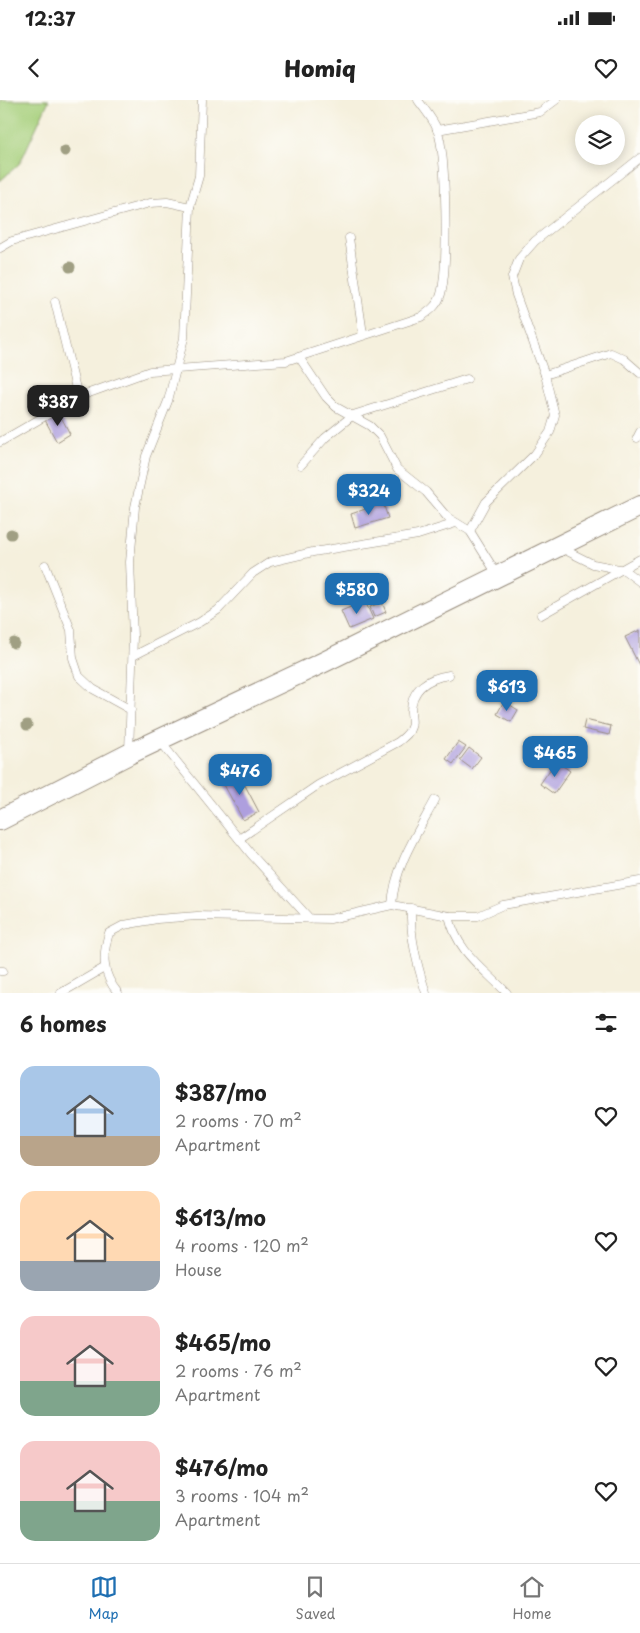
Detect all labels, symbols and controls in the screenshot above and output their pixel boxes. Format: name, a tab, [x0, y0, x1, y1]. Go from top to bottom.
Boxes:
text: 12:37	[25, 4, 75, 32]
text: Homiq	[284, 51, 356, 84]
icon: back	[20, 54, 48, 82]
icon: heart	[592, 54, 620, 82]
map controls	[575, 115, 625, 165]
button: layers	[575, 115, 625, 165]
pin: $387	[28, 384, 88, 427]
text: $387	[38, 389, 78, 413]
pin: $324	[339, 474, 399, 516]
text: $324	[348, 478, 390, 502]
pin: $580	[327, 572, 387, 615]
text: $580	[336, 577, 378, 601]
pin: $613	[477, 670, 537, 712]
text: $613	[488, 674, 527, 698]
pin: $465	[525, 736, 585, 778]
text: $465	[534, 740, 576, 764]
pin: $476	[210, 754, 270, 796]
text: $476	[220, 758, 260, 782]
text: 6 homes	[20, 1007, 106, 1039]
icon: filters	[592, 1009, 620, 1037]
text: $387/mo	[175, 1076, 267, 1108]
icon: home	[60, 1086, 120, 1146]
icon: heart	[592, 1102, 620, 1130]
text: 2 rooms · 70 m²	[175, 1108, 302, 1132]
text: Apartment	[175, 1132, 260, 1156]
text: $613/mo	[175, 1201, 266, 1233]
icon: home	[60, 1211, 120, 1271]
icon: heart	[592, 1227, 620, 1255]
text: 4 rooms · 120 m²	[175, 1233, 309, 1257]
text: House	[175, 1257, 222, 1281]
text: $465/mo	[175, 1326, 271, 1358]
icon: home	[60, 1336, 120, 1396]
icon: heart	[592, 1352, 620, 1380]
text: 2 rooms · 76 m²	[175, 1358, 302, 1382]
text: Apartment	[175, 1382, 260, 1406]
text: $476/mo	[175, 1451, 268, 1483]
icon: home	[60, 1461, 120, 1521]
icon: heart	[592, 1477, 620, 1505]
text: 3 rooms · 104 m²	[175, 1483, 309, 1507]
text: Apartment	[175, 1507, 260, 1531]
tab: Map	[89, 1573, 118, 1624]
tab: Saved	[296, 1573, 335, 1624]
tab: Home	[512, 1573, 551, 1624]

